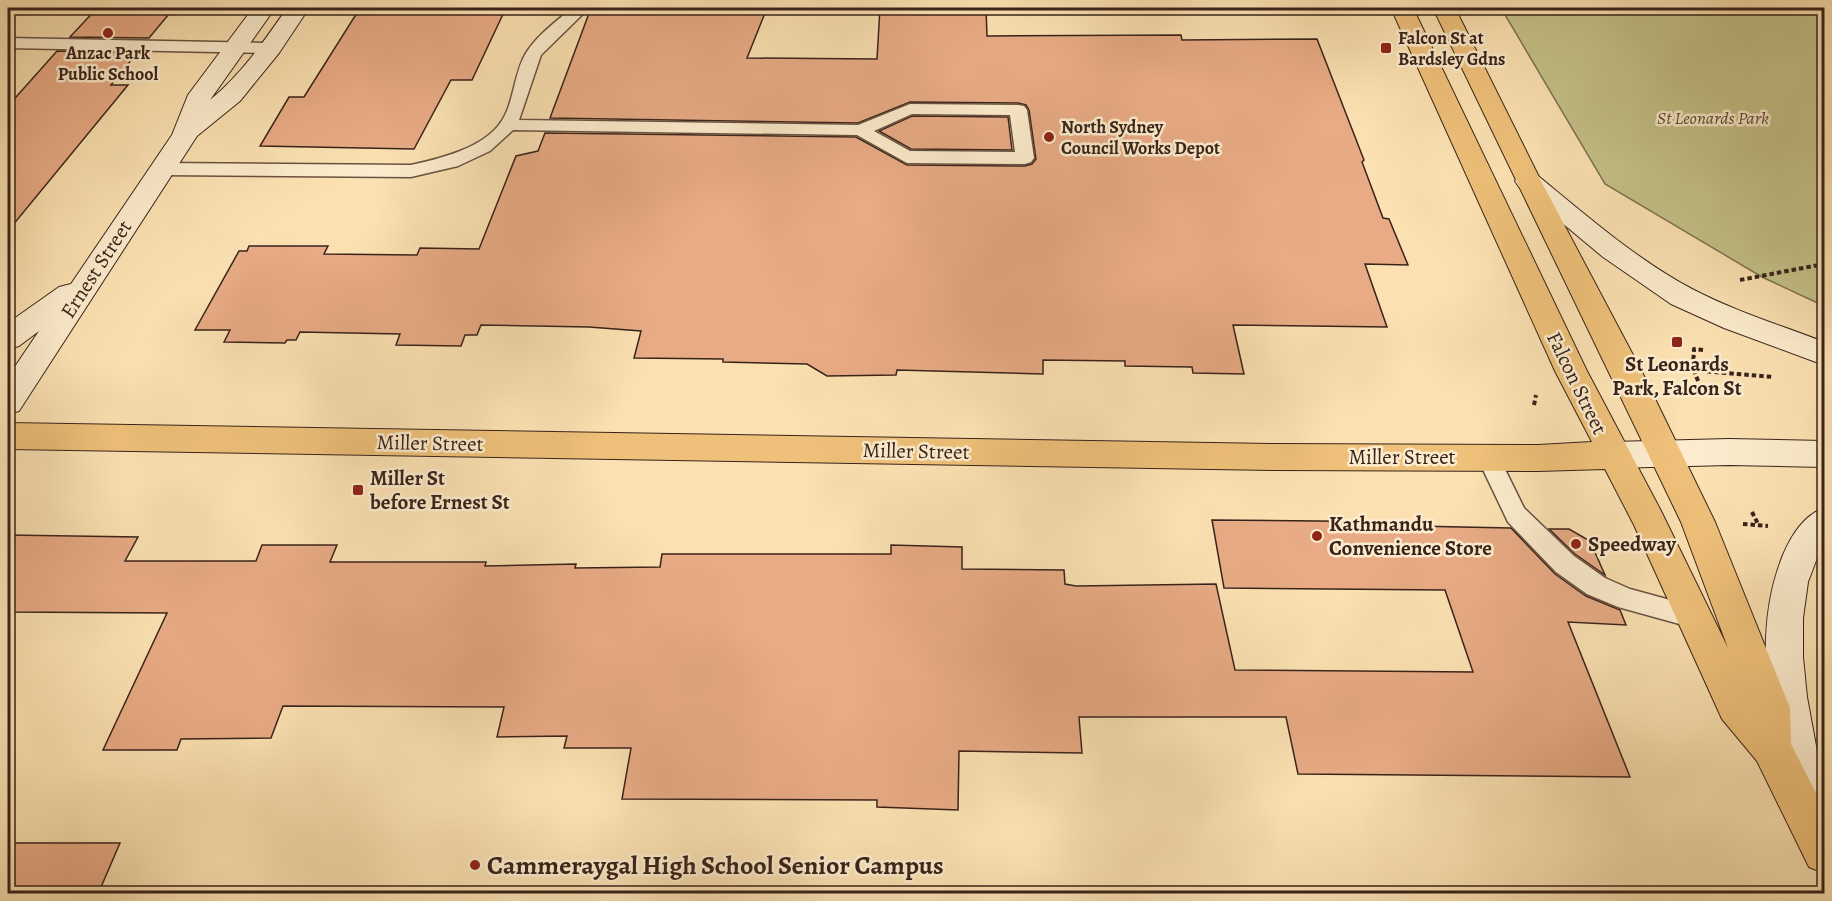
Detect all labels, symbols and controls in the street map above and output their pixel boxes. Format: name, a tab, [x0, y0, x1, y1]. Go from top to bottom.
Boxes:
marker: Anzac Park Public School	[101, 26, 115, 40]
place label: Falcon St at Bardsley Gdns	[1398, 26, 1505, 71]
place label: Anzac Park Public School	[58, 41, 159, 86]
marker: Falcon St at Bardsley Gdns	[1379, 41, 1393, 55]
park label: St Leonards Park	[1657, 106, 1769, 130]
place label: North Sydney Council Works Depot	[1061, 115, 1220, 160]
marker: North Sydney Council Works Depot	[1042, 130, 1056, 144]
street label: Ernest Street	[54, 214, 138, 324]
street label: Falcon Street	[1540, 327, 1614, 439]
marker: St Leonards Park, Falcon St	[1670, 335, 1684, 349]
place label: St Leonards Park, Falcon St	[1612, 350, 1742, 402]
street label: Miller Street	[376, 428, 484, 458]
street label: Miller Street	[862, 436, 970, 466]
street label: Miller Street	[1349, 443, 1456, 471]
place label: Miller St before Ernest St	[369, 464, 510, 516]
marker: Miller St before Ernest St	[351, 483, 365, 497]
place label: Kathmandu Convenience Store	[1329, 510, 1492, 562]
marker: Kathmandu Convenience Store	[1310, 529, 1324, 543]
place label: Speedway	[1588, 530, 1677, 558]
marker: Speedway	[1569, 537, 1583, 551]
place label: Cammeraygal High School Senior Campus	[487, 848, 944, 883]
marker: Cammeraygal High School Senior Campus	[468, 858, 482, 872]

